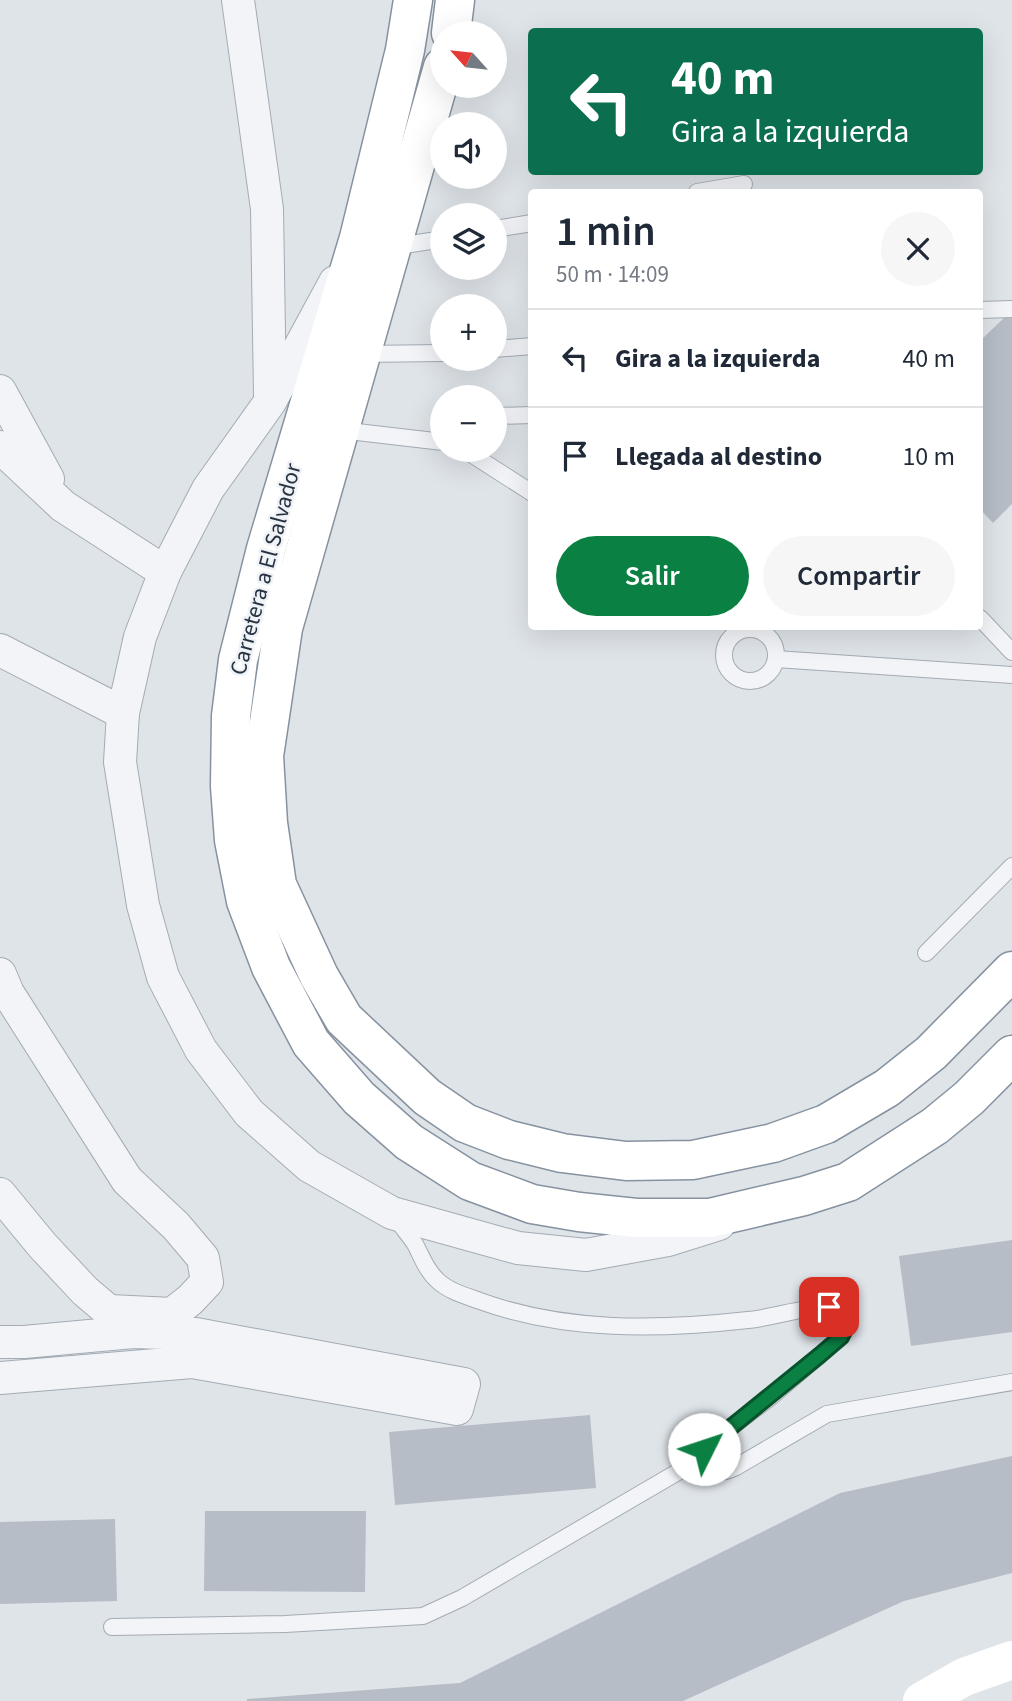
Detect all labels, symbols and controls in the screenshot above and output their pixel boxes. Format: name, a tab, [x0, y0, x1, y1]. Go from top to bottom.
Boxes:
north arrow	[430, 21, 508, 98]
map controls	[430, 21, 507, 462]
text: 40 m	[671, 44, 775, 114]
icon: left	[556, 56, 647, 147]
text: Gira a la izquierda	[671, 109, 909, 155]
button: sound	[430, 112, 507, 189]
text: 1 min	[556, 202, 656, 262]
button: layers	[430, 203, 507, 280]
button: close	[881, 212, 955, 286]
text: 50 m · 14:09	[556, 258, 669, 291]
button: +	[430, 294, 507, 371]
icon: left	[556, 339, 594, 377]
text: Gira a la izquierda	[615, 340, 820, 377]
text: 40 m	[902, 340, 955, 377]
button: −	[430, 385, 507, 462]
icon: arrive	[556, 437, 594, 475]
text: Llegada al destino	[615, 438, 822, 475]
text: 10 m	[902, 438, 955, 475]
street label: Carretera a El Salvador	[221, 459, 310, 679]
button: Salir	[556, 536, 749, 616]
button: Compartir	[763, 536, 955, 616]
pin	[799, 1277, 859, 1337]
icon: arrive	[810, 1288, 848, 1326]
position arrow	[667, 1412, 741, 1486]

